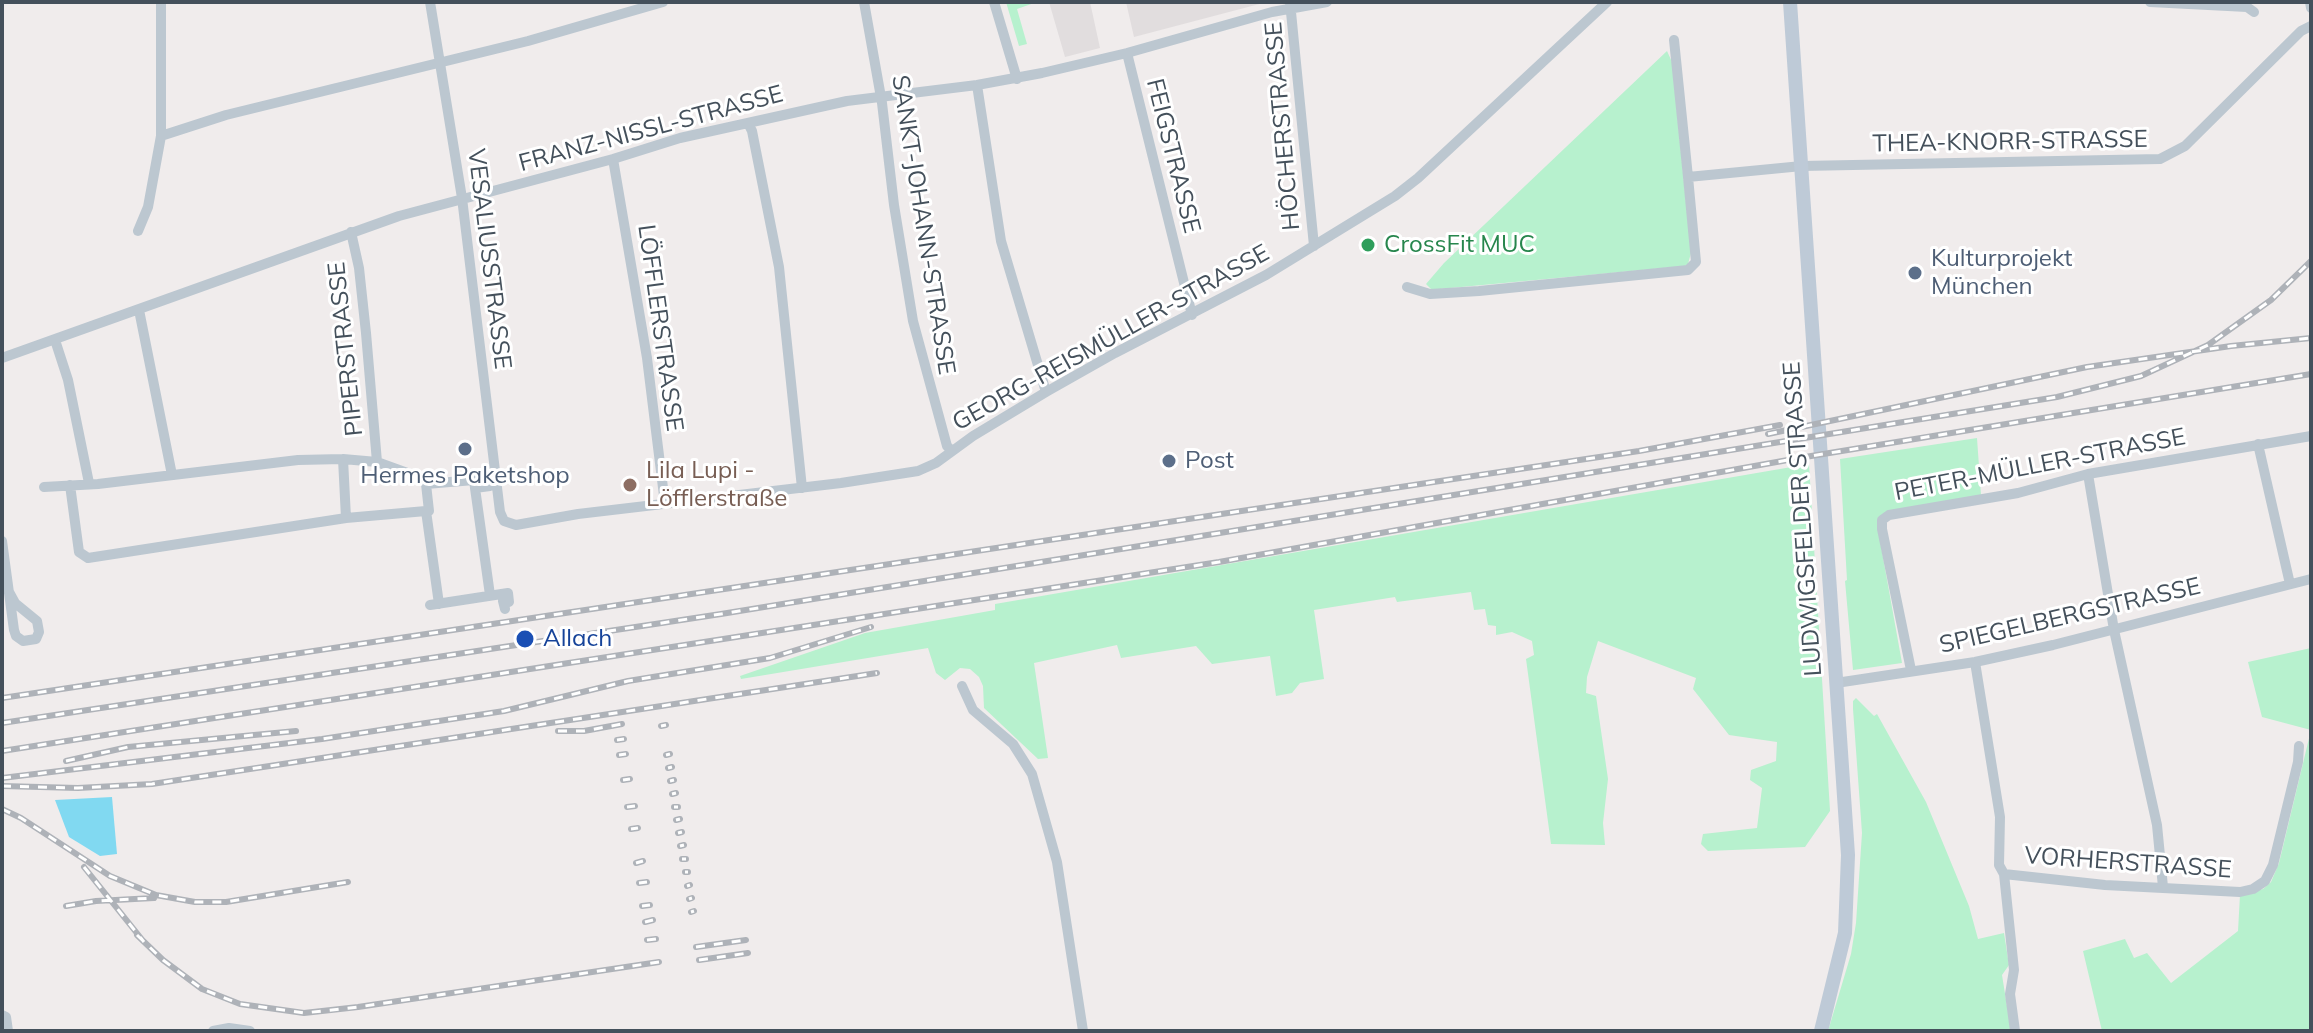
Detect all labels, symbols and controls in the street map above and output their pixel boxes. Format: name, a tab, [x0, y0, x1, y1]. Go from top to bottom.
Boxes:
street label: HÖCHERSTRASSE	[1260, 20, 1306, 232]
street label: SANKT-JOHANN-STRASSE	[885, 73, 961, 377]
street label: FEIGSTRASSE	[1140, 76, 1206, 236]
street label: FRANZ-NISSL-STRASSE	[516, 80, 786, 178]
street label: THEA-KNORR-STRASSE	[1872, 125, 2148, 159]
street label: VESALIUSSTRASSE	[461, 147, 517, 371]
street label: LÖFFLERSTRASSE	[631, 223, 689, 433]
place label: CrossFit MUC	[1384, 231, 1535, 259]
marker: CrossFit MUC	[1359, 236, 1377, 254]
street label: GEORG-REISMÜLLER-STRASSE	[948, 239, 1274, 437]
place label: Kulturprojekt München	[1931, 245, 2072, 301]
street label: PIPERSTRASSE	[323, 260, 369, 438]
marker: Kulturprojekt München	[1906, 264, 1924, 282]
street label: LUDWIGSFELDER STRASSE	[1778, 361, 1828, 677]
street label: PETER-MÜLLER-STRASSE	[1892, 423, 2188, 507]
marker: Hermes Paketshop	[456, 440, 474, 458]
place label: Post	[1185, 447, 1234, 475]
marker: Post	[1160, 452, 1178, 470]
place label: Lila Lupi - Löfflerstraße	[646, 457, 787, 513]
place label: Hermes Paketshop	[360, 462, 570, 490]
marker: Lila Lupi - Löfflerstraße	[621, 476, 639, 494]
street label: SPIEGELBERGSTRASSE	[1937, 572, 2203, 660]
place label: Allach	[543, 625, 612, 653]
marker: Allach	[514, 628, 536, 650]
street label: VORHERSTRASSE	[2023, 841, 2233, 885]

